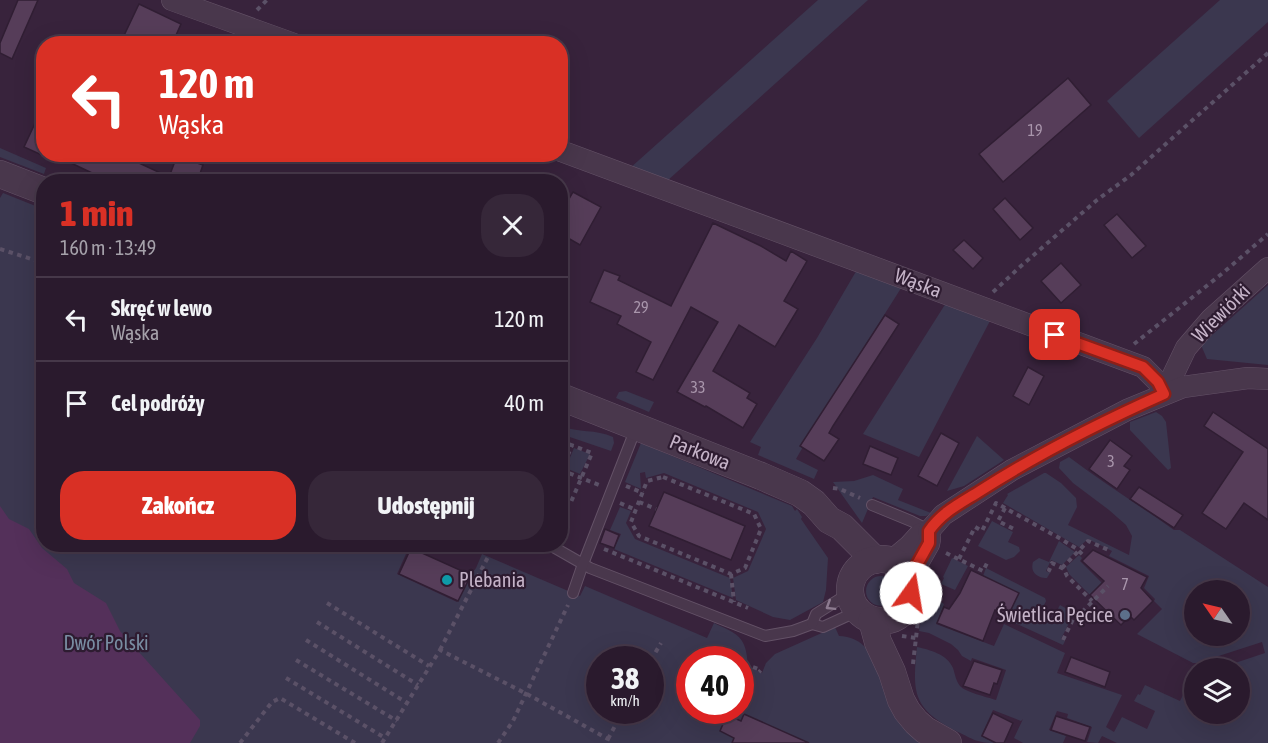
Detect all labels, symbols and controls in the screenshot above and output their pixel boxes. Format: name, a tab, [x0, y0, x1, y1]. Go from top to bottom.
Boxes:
text: 120 m	[159, 59, 254, 107]
icon: left	[60, 60, 138, 138]
text: Wąska	[159, 109, 224, 140]
house number: 19	[1027, 121, 1043, 139]
text: 1 min	[60, 192, 134, 234]
button: close	[481, 194, 544, 257]
text: 160 m · 13:49	[60, 236, 156, 259]
street label: Wąska	[891, 263, 945, 302]
street label: Wiewiórki	[1187, 279, 1254, 346]
text: Skręć w lewo	[111, 295, 212, 321]
house number: 29	[633, 298, 649, 316]
icon: left	[60, 303, 93, 336]
text: 120 m	[494, 306, 544, 332]
pin	[1029, 309, 1080, 360]
icon: arrive	[1038, 318, 1071, 351]
text: Wąska	[111, 321, 159, 344]
house number: 33	[690, 378, 706, 396]
icon: arrive	[60, 387, 93, 420]
text: Cel podróży	[111, 390, 205, 416]
text: 40 m	[504, 390, 544, 416]
street label: Parkowa	[667, 429, 734, 474]
house number: 3	[1107, 452, 1115, 470]
button: Zakończ	[60, 471, 296, 540]
button: Udostępnij	[308, 471, 544, 540]
position arrow	[879, 561, 943, 625]
place label: Plebania	[459, 568, 525, 591]
marker: Plebania	[440, 573, 454, 587]
house number: 7	[1121, 575, 1129, 593]
north arrow	[1184, 580, 1250, 646]
map controls	[1184, 580, 1250, 724]
one-way arrow	[825, 599, 836, 610]
place label: Świetlica Pęcice	[997, 603, 1113, 626]
marker: Świetlica Pęcice	[1118, 608, 1132, 622]
park label: Dwór Polski	[63, 631, 149, 654]
speed limit sign: 40	[676, 646, 754, 724]
button: layers	[1184, 658, 1250, 724]
text: 38	[611, 661, 639, 695]
text: km/h	[610, 692, 640, 709]

